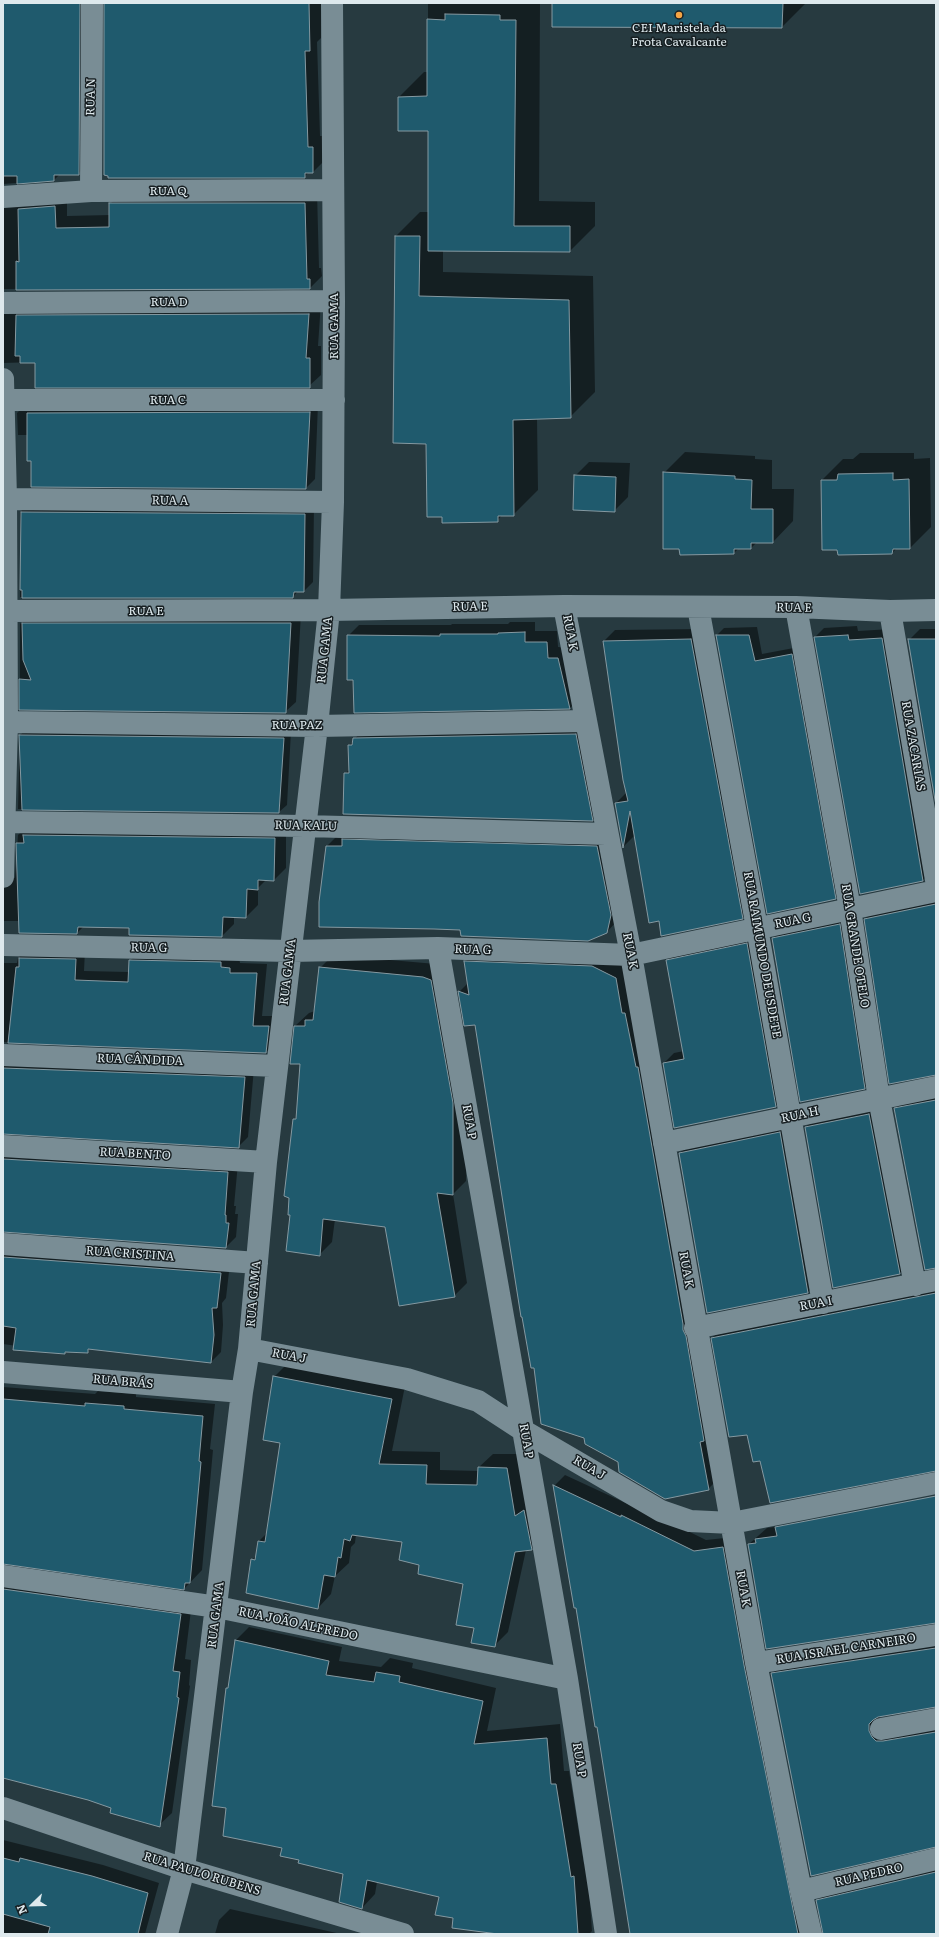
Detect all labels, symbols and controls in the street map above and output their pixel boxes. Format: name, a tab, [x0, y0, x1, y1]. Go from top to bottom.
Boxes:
marker: CEI Maristela da Frota Cavalcante	[674, 10, 684, 20]
place label: CEI Maristela da Frota Cavalcante	[631, 21, 727, 49]
street label: RUA N	[83, 78, 99, 116]
street label: RUA Q	[149, 184, 187, 198]
street label: RUA GAMA	[327, 293, 341, 359]
street label: RUA D	[150, 295, 188, 309]
street label: RUA C	[150, 393, 186, 407]
street label: RUA A	[151, 493, 189, 509]
street label: RUA E	[452, 599, 488, 615]
street label: RUA E	[776, 600, 812, 616]
street label: RUA E	[128, 604, 164, 618]
street label: RUA K	[559, 613, 581, 653]
street label: RUA GAMA	[314, 616, 336, 684]
street label: RUA ZACARIAS	[898, 700, 928, 792]
street label: RUA PAZ	[271, 718, 323, 732]
street label: RUA KALU	[275, 818, 337, 834]
street label: RUA RAIMUNDO DEUSDETE	[740, 870, 784, 1040]
street label: RUA GRANDE OTELO	[838, 883, 872, 1009]
street label: RUA G	[773, 910, 813, 932]
street label: RUA K	[619, 931, 641, 971]
street label: RUA GAMA	[277, 938, 299, 1006]
street label: RUA G	[130, 940, 168, 956]
street label: RUA G	[454, 942, 492, 958]
street label: RUA CÂNDIDA	[97, 1051, 183, 1069]
street label: RUA P	[459, 1103, 479, 1141]
street label: RUA H	[780, 1104, 820, 1126]
street label: RUA BENTO	[99, 1145, 171, 1163]
street label: RUA CRISTINA	[85, 1244, 175, 1264]
street label: RUA K	[676, 1250, 696, 1290]
street label: RUA GAMA	[244, 1260, 264, 1328]
street label: RUA I	[798, 1294, 834, 1314]
street label: RUA J	[271, 1346, 307, 1366]
street label: RUA BRÁS	[92, 1372, 154, 1392]
street label: RUA P	[516, 1422, 536, 1460]
street label: RUA J	[570, 1453, 608, 1483]
street label: RUA K	[733, 1569, 753, 1609]
street label: RUA GAMA	[205, 1581, 227, 1649]
street label: RUA JOÃO ALFREDO	[237, 1604, 359, 1644]
street label: RUA ISRAEL CARNEIRO	[775, 1631, 917, 1667]
street label: RUA P	[569, 1741, 589, 1779]
street label: RUA PAULO RUBENS	[142, 1849, 262, 1899]
street label: RUA PEDRO	[834, 1860, 904, 1890]
north arrow	[12, 1885, 52, 1925]
text: N	[12, 1902, 30, 1917]

